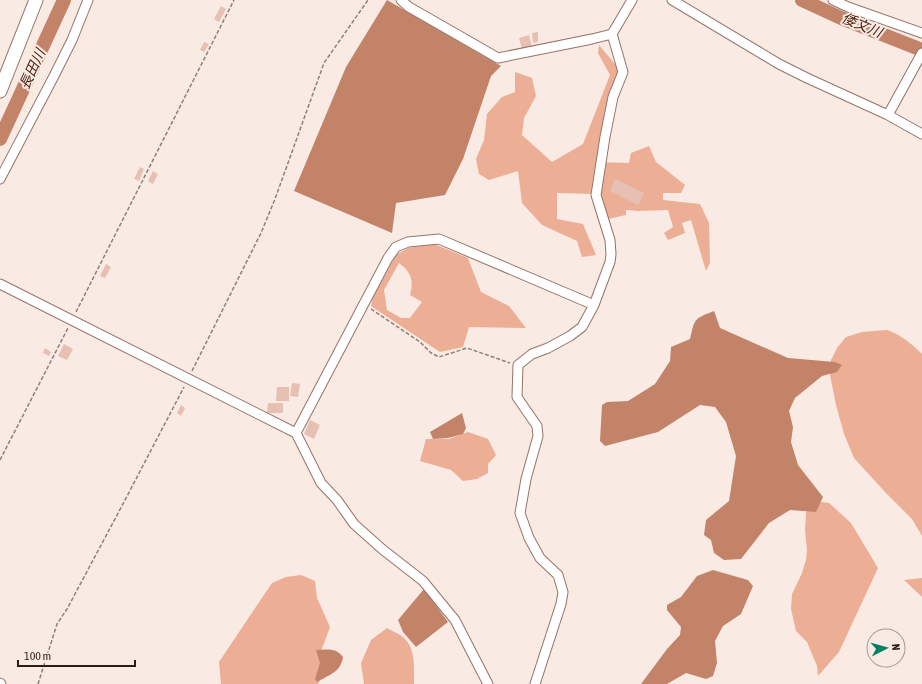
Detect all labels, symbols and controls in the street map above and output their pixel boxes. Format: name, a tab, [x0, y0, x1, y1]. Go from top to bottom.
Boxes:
water label: 倭文川	[840, 9, 886, 41]
water label: 長田川	[16, 45, 49, 91]
north arrow	[866, 628, 906, 668]
scale bar	[18, 642, 135, 668]
text: N	[890, 643, 902, 651]
text: 100 m	[24, 649, 51, 663]

